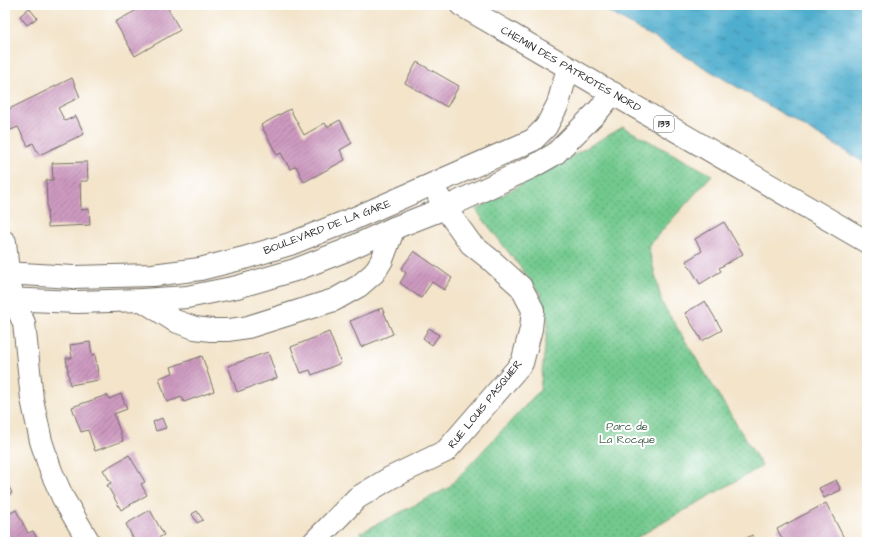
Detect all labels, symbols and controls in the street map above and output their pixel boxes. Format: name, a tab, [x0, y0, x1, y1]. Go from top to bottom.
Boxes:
street label: CHEMIN DES PATRIOTES NORD	[498, 23, 644, 115]
road number: 133	[654, 116, 674, 132]
street label: BOULEVARD DE LA GARE	[261, 196, 393, 258]
street label: RUE LOUIS PASQUIER	[444, 356, 526, 452]
park label: Parc de La Rocque	[599, 419, 655, 447]

